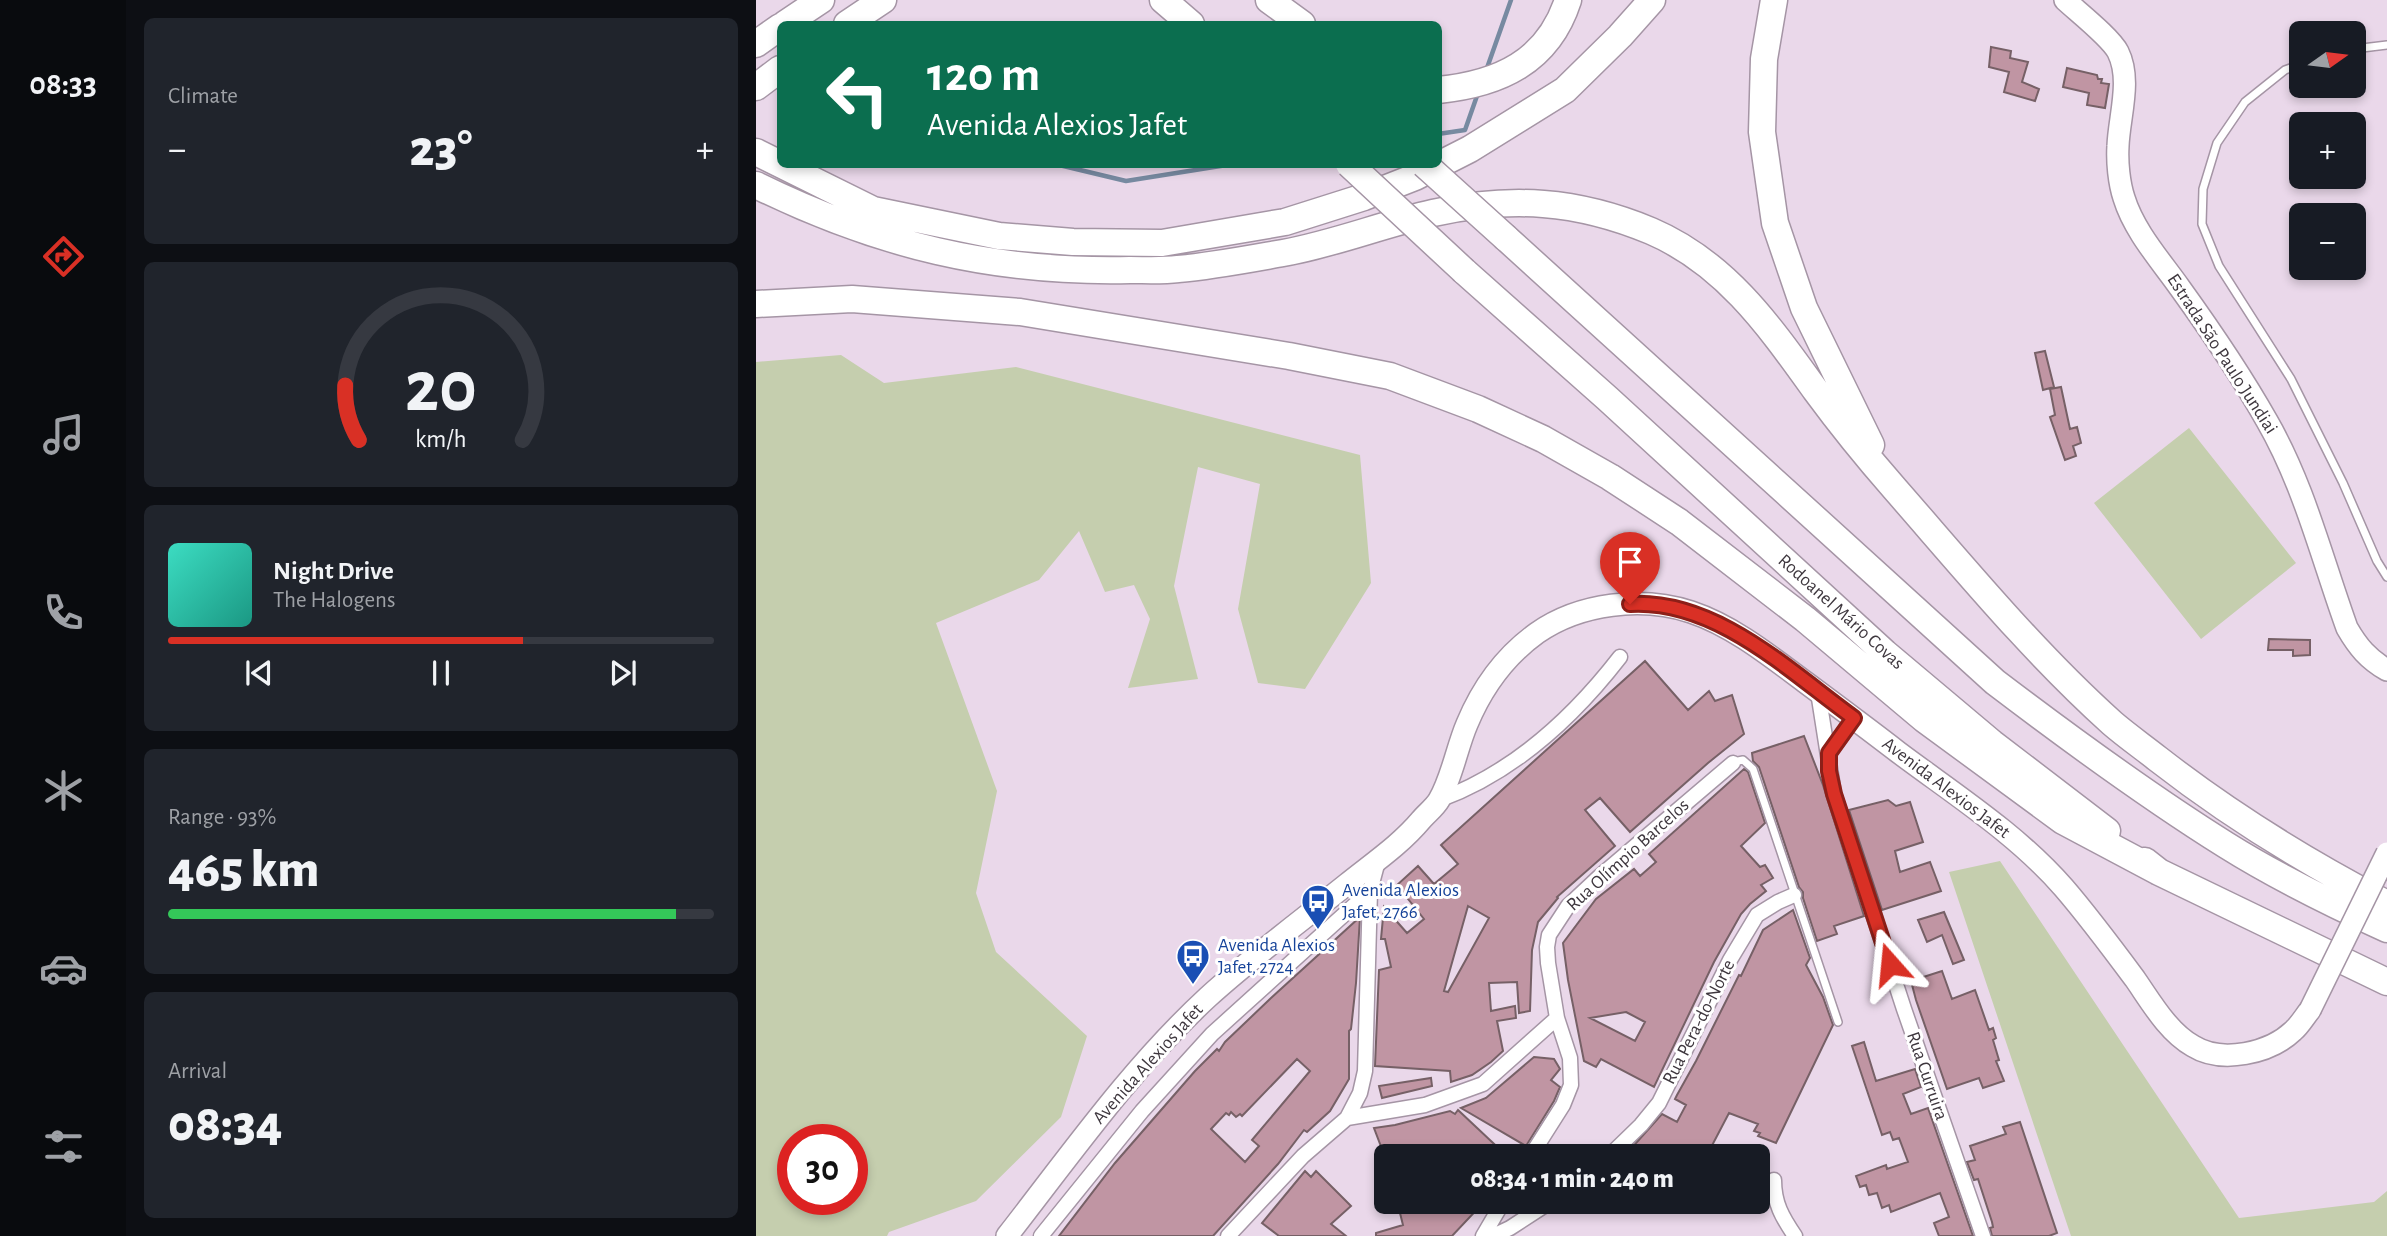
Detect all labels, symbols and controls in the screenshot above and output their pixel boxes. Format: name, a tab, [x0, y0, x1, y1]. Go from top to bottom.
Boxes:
north arrow	[2289, 21, 2366, 98]
map controls	[2289, 21, 2366, 280]
icon: left	[812, 49, 903, 140]
text: 120 m	[927, 51, 1040, 100]
text: 08:33	[29, 68, 97, 100]
text: Climate	[168, 85, 238, 108]
text: Avenida Alexios Jafet	[927, 109, 1187, 141]
button: +	[2289, 112, 2366, 189]
text: 23°	[410, 123, 472, 175]
text: −	[168, 131, 186, 169]
text: +	[696, 131, 714, 169]
button: −	[2289, 203, 2366, 280]
icon: directions	[39, 232, 88, 281]
street label: Estrada São Paulo Jundiai	[2163, 271, 2281, 437]
text: 20	[405, 353, 477, 426]
icon: music	[39, 410, 88, 459]
text: km/h	[415, 427, 467, 452]
pin	[1600, 532, 1660, 604]
icon: arrive	[1611, 543, 1649, 581]
street label: Rodoanel Mário Covas	[1774, 551, 1908, 673]
text: Night Drive	[273, 558, 394, 584]
icon: phone	[39, 588, 88, 637]
text: The Halogens	[273, 589, 395, 612]
icon: previous	[240, 654, 278, 692]
icon: pause	[422, 654, 460, 692]
icon: next	[604, 654, 642, 692]
street label: Avenida Alexios Jafet	[1879, 734, 2013, 842]
icon: climate	[39, 766, 88, 815]
street label: Rua Olímpio Barcelos	[1563, 795, 1693, 915]
text: Range · 93%	[168, 806, 276, 829]
text: 465 km	[168, 844, 319, 896]
place label: Avenida Alexios Jafet, 2766	[1342, 881, 1459, 922]
bus stop icon: Avenida Alexios Jafet, 2766	[1299, 882, 1337, 931]
position arrow	[1853, 927, 1927, 1001]
place label: Avenida Alexios Jafet, 2724	[1218, 936, 1335, 977]
bus stop icon: Avenida Alexios Jafet, 2724	[1174, 937, 1212, 986]
icon: car	[39, 944, 88, 993]
street label: Rua Pera-do-Norte	[1659, 957, 1739, 1087]
street label: Avenida Alexios Jafet	[1089, 1000, 1207, 1128]
street label: Rua Curruira	[1903, 1029, 1951, 1123]
text: Arrival	[168, 1060, 227, 1083]
text: 08:34	[168, 1098, 283, 1150]
icon: filters	[39, 1122, 88, 1171]
speed limit sign: 30	[777, 1124, 868, 1215]
text: 08:34 · 1 min · 240 m	[1470, 1166, 1674, 1192]

